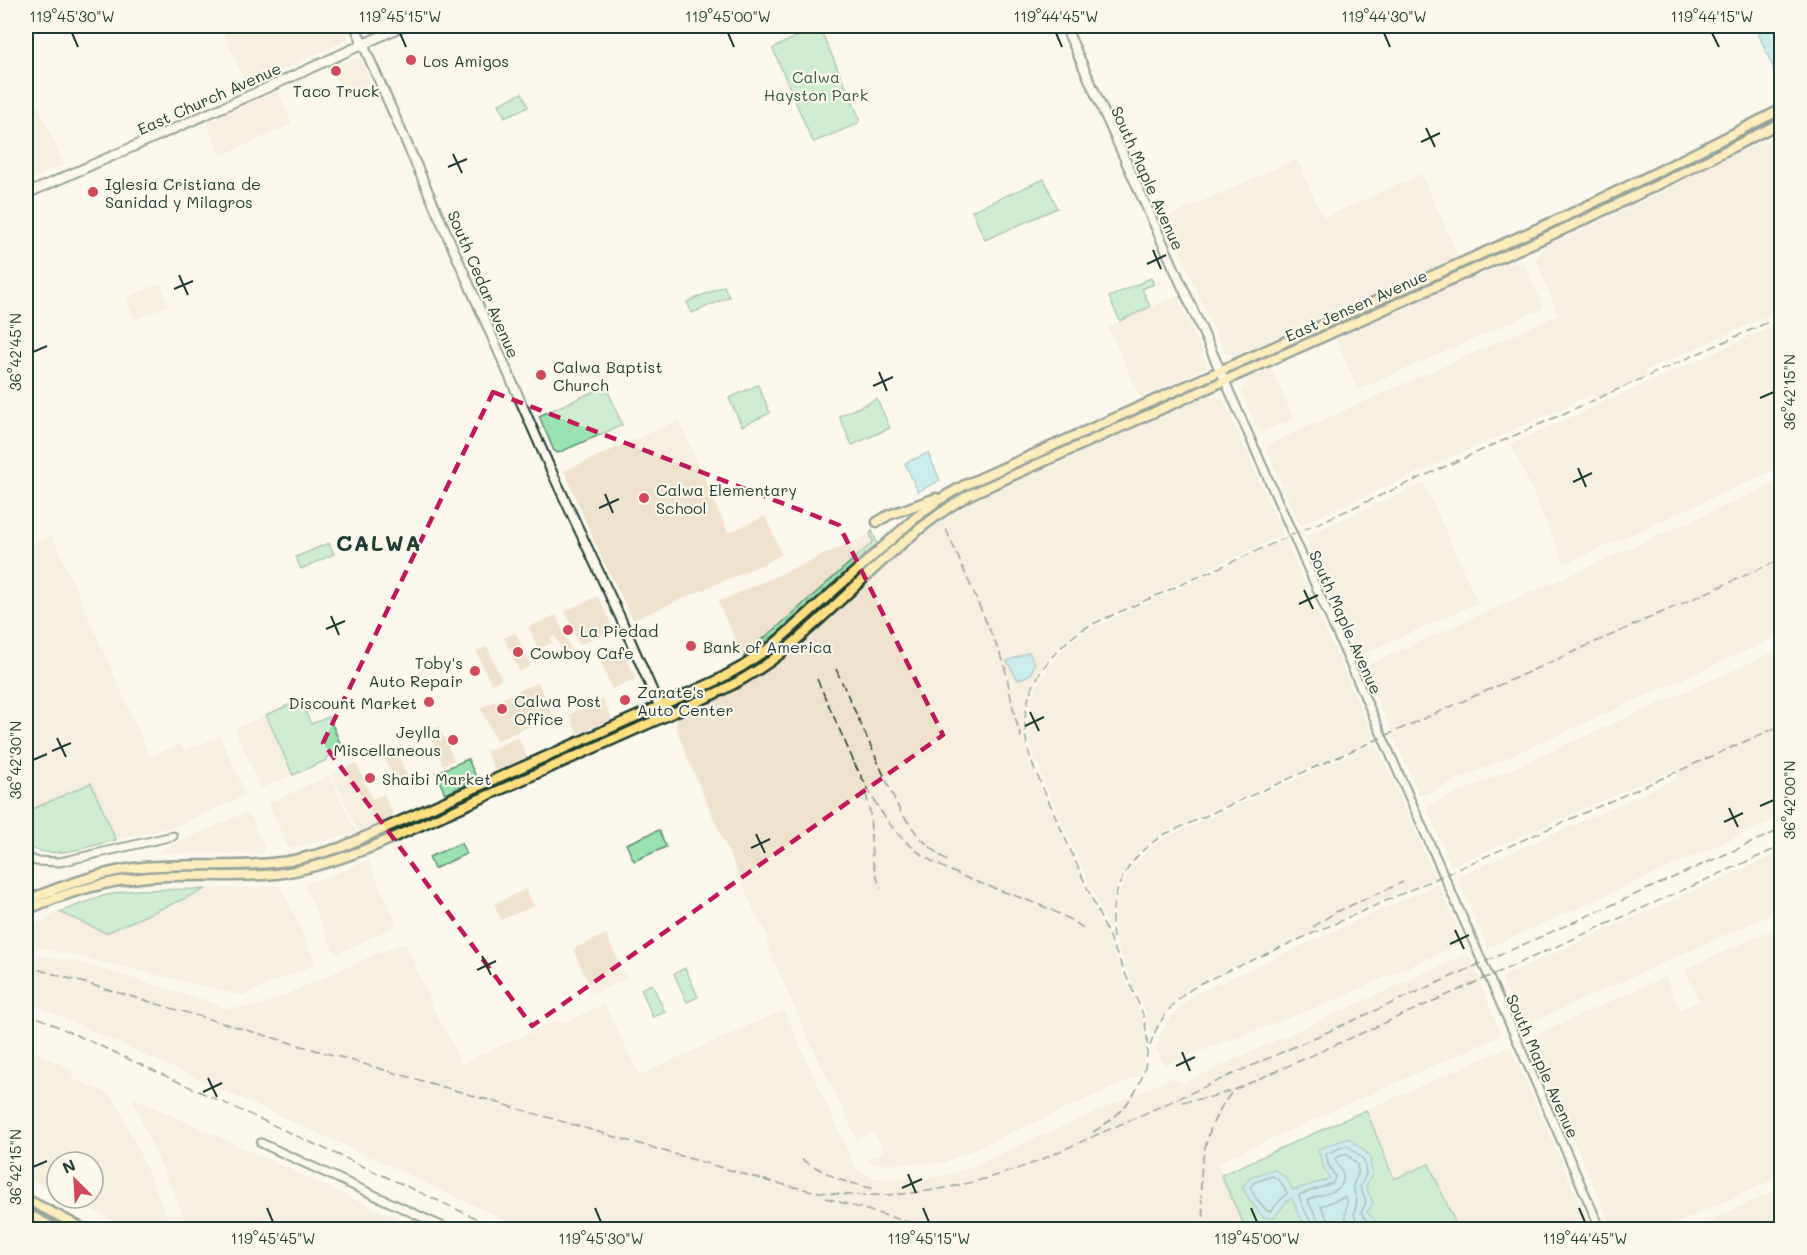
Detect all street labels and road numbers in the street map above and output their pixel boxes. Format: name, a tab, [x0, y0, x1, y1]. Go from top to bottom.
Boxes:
street label: East Church Avenue	[134, 57, 284, 139]
street label: South Maple Avenue	[1107, 103, 1189, 253]
street label: South Cedar Avenue	[443, 207, 525, 361]
street label: East Jensen Avenue	[1282, 264, 1430, 346]
street label: South Maple Avenue	[1305, 547, 1387, 697]
street label: South Maple Avenue	[1502, 991, 1584, 1141]

